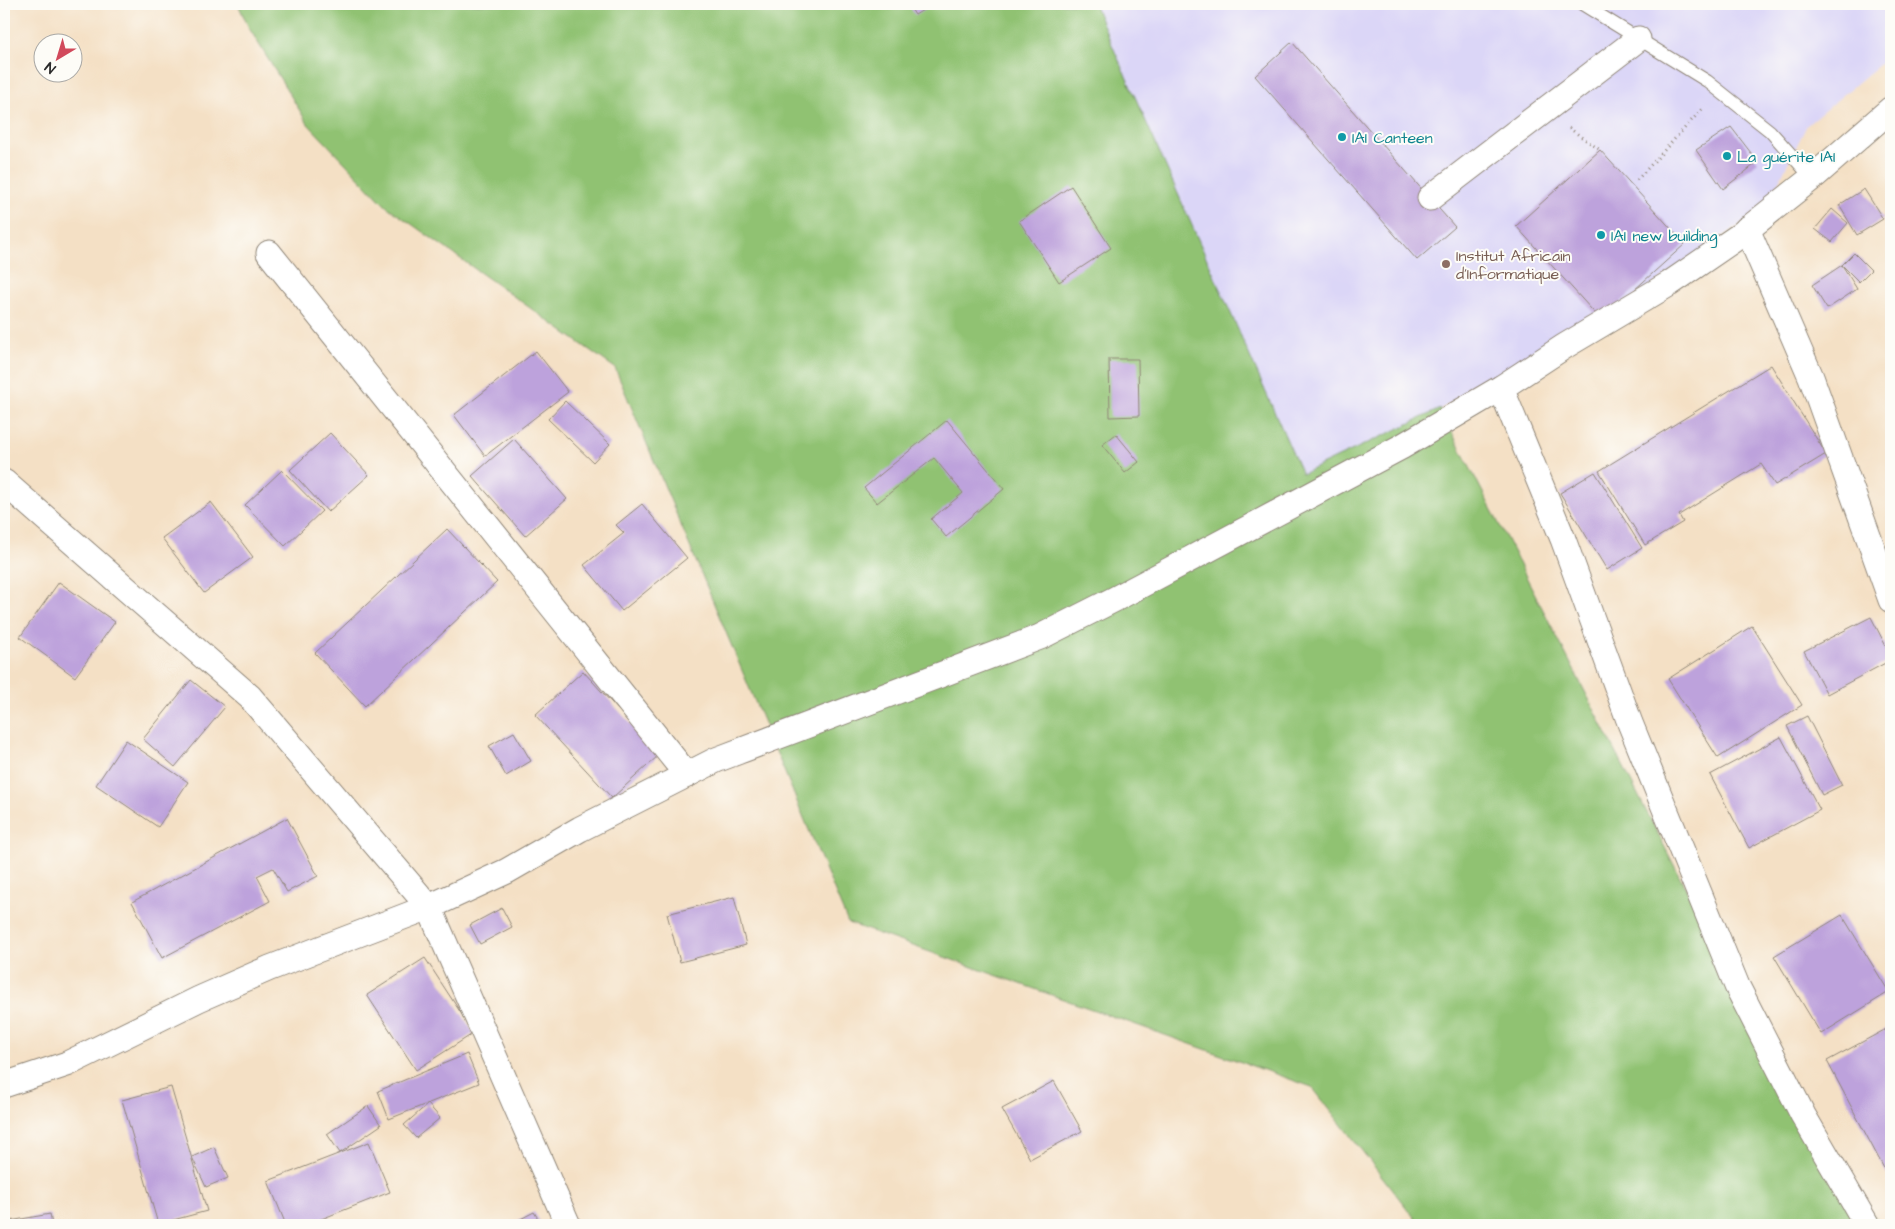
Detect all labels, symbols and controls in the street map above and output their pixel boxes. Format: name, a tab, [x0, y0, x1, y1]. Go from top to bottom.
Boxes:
north arrow	[32, 32, 82, 82]
text: N	[41, 57, 60, 78]
place label: IAI Canteen	[1352, 127, 1433, 149]
marker: IAI Canteen	[1336, 131, 1348, 143]
place label: La guérite IAI	[1737, 146, 1836, 169]
marker: La guérite IAI	[1721, 150, 1733, 162]
place label: IAI new building	[1611, 225, 1717, 248]
marker: IAI new building	[1595, 229, 1607, 241]
place label: Institut Africain d'Informatique	[1456, 245, 1571, 285]
marker: Institut Africain d'Informatique	[1440, 258, 1452, 270]

